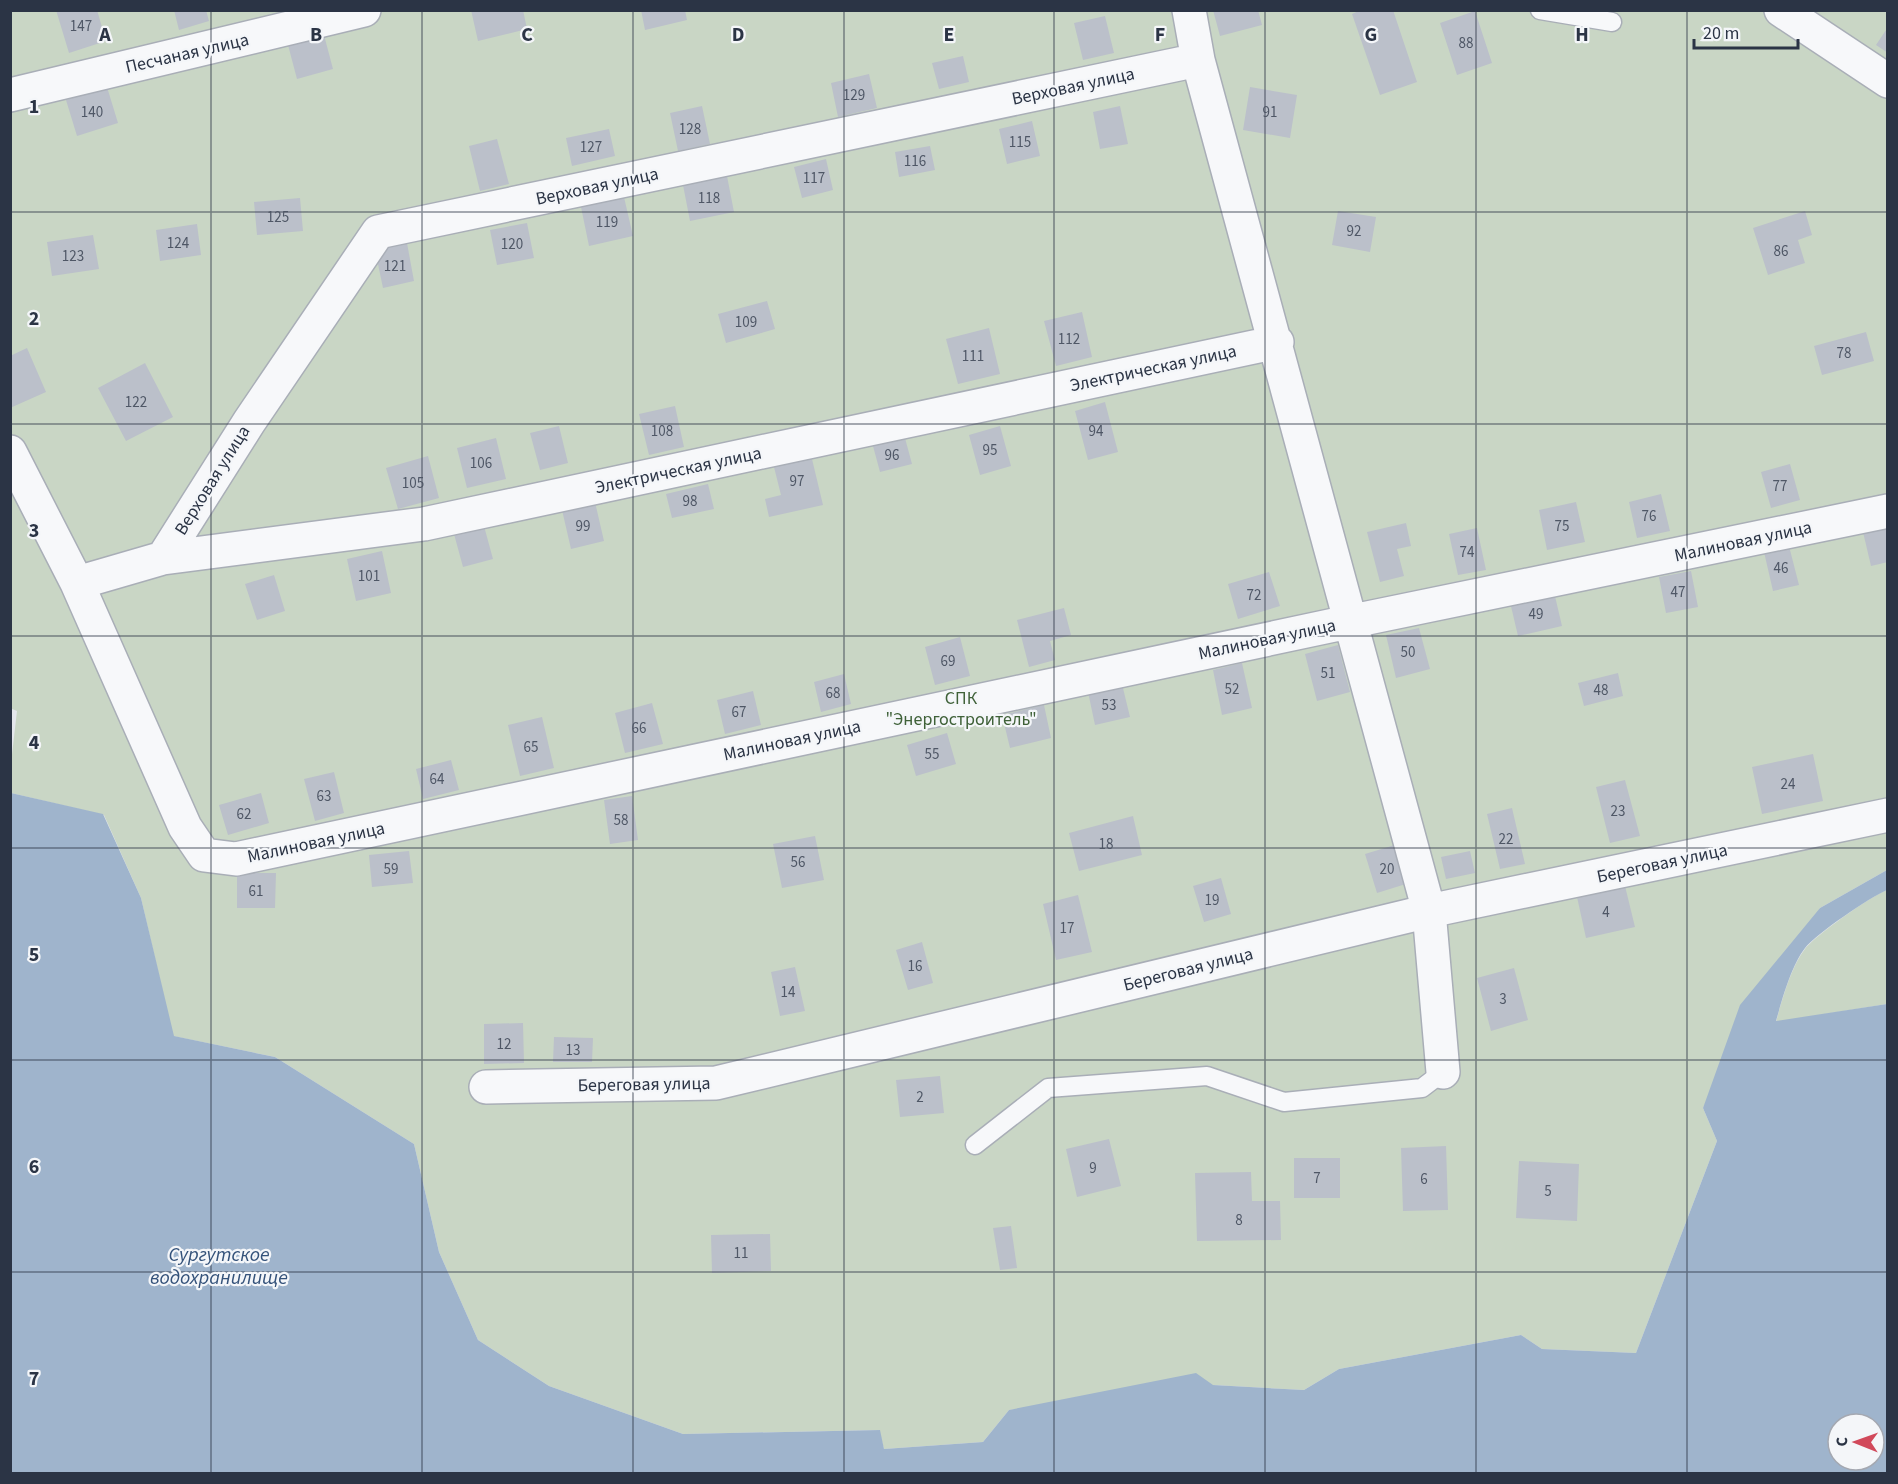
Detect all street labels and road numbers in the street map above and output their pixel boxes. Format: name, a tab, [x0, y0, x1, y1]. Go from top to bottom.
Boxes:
street label: Песчаная улица	[123, 27, 251, 80]
street label: Верховая улица	[1009, 61, 1137, 112]
street label: Верховая улица	[533, 161, 661, 212]
street label: Электрическая улица	[1067, 339, 1239, 398]
street label: Верховая улица	[169, 421, 256, 540]
street label: Электрическая улица	[592, 441, 764, 500]
street label: Малиновая улица	[1672, 515, 1814, 568]
street label: Малиновая улица	[1196, 613, 1338, 666]
street label: Малиновая улица	[721, 714, 863, 767]
street label: Малиновая улица	[245, 816, 387, 869]
street label: Береговая улица	[1594, 837, 1730, 890]
street label: Береговая улица	[1121, 941, 1256, 998]
street label: Береговая улица	[577, 1071, 711, 1098]

